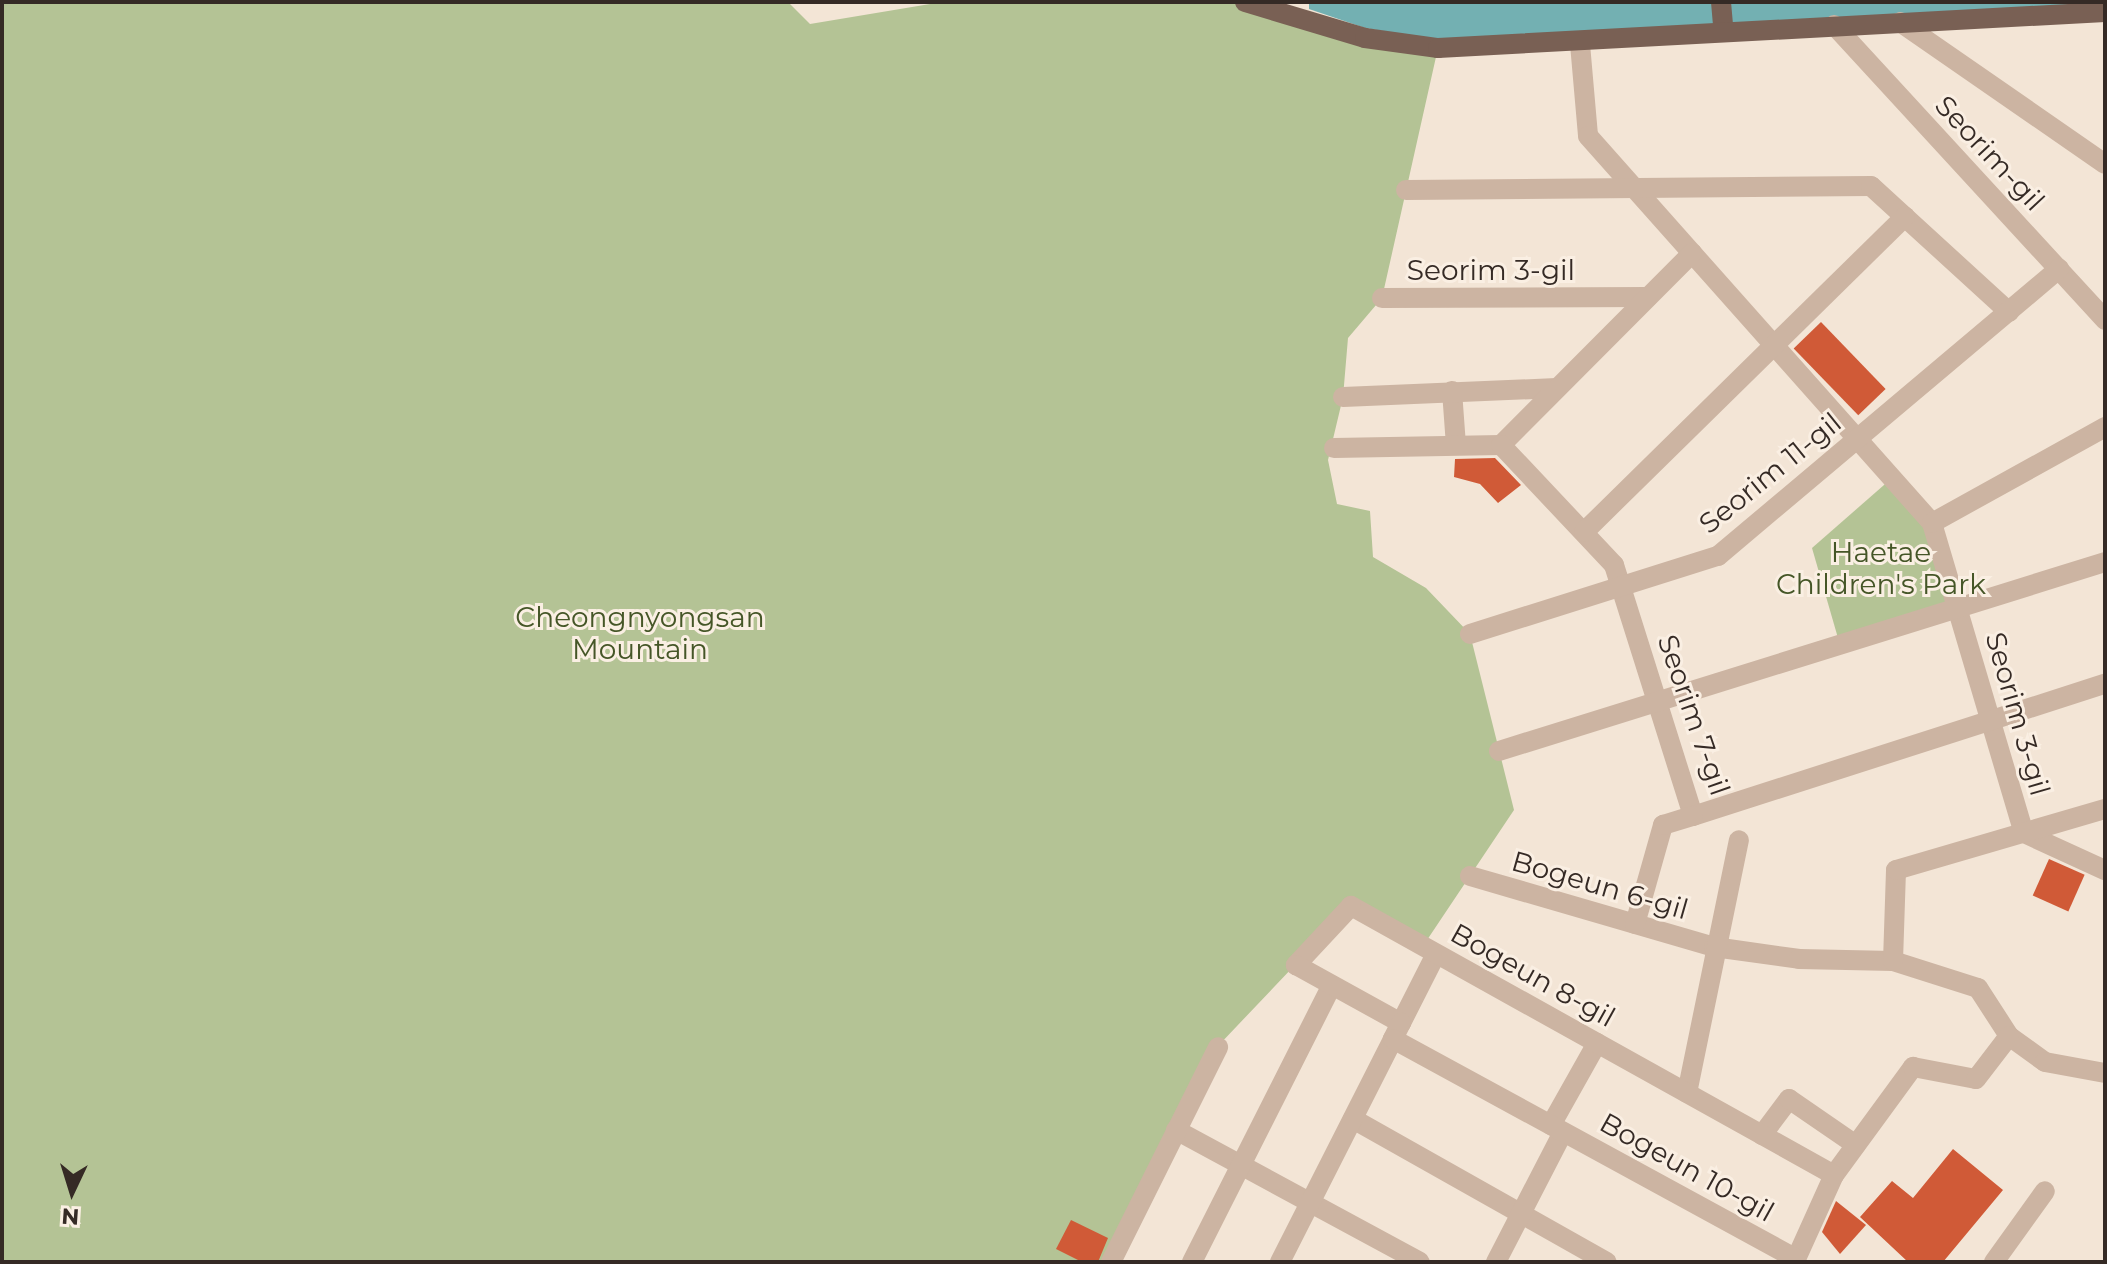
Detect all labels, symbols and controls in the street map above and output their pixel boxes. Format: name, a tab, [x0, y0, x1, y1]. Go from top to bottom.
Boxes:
street label: Seorim-gil	[1928, 88, 2052, 218]
street label: Seorim 3-gil	[1407, 253, 1575, 287]
street label: Seorim 11-gil	[1692, 406, 1848, 540]
park label: Haetae Children's Park	[1776, 535, 1986, 601]
park label: Cheongnyongsan Mountain	[515, 600, 765, 666]
street label: Seorim 3-gil	[1979, 628, 2057, 800]
street label: Seorim 7-gil	[1651, 630, 1737, 800]
street label: Bogeun 6-gil	[1508, 844, 1692, 926]
street label: Bogeun 8-gil	[1445, 916, 1621, 1034]
street label: Bogeun 10-gil	[1594, 1105, 1780, 1229]
north arrow	[32, 1152, 112, 1232]
text: N	[60, 1202, 80, 1231]

